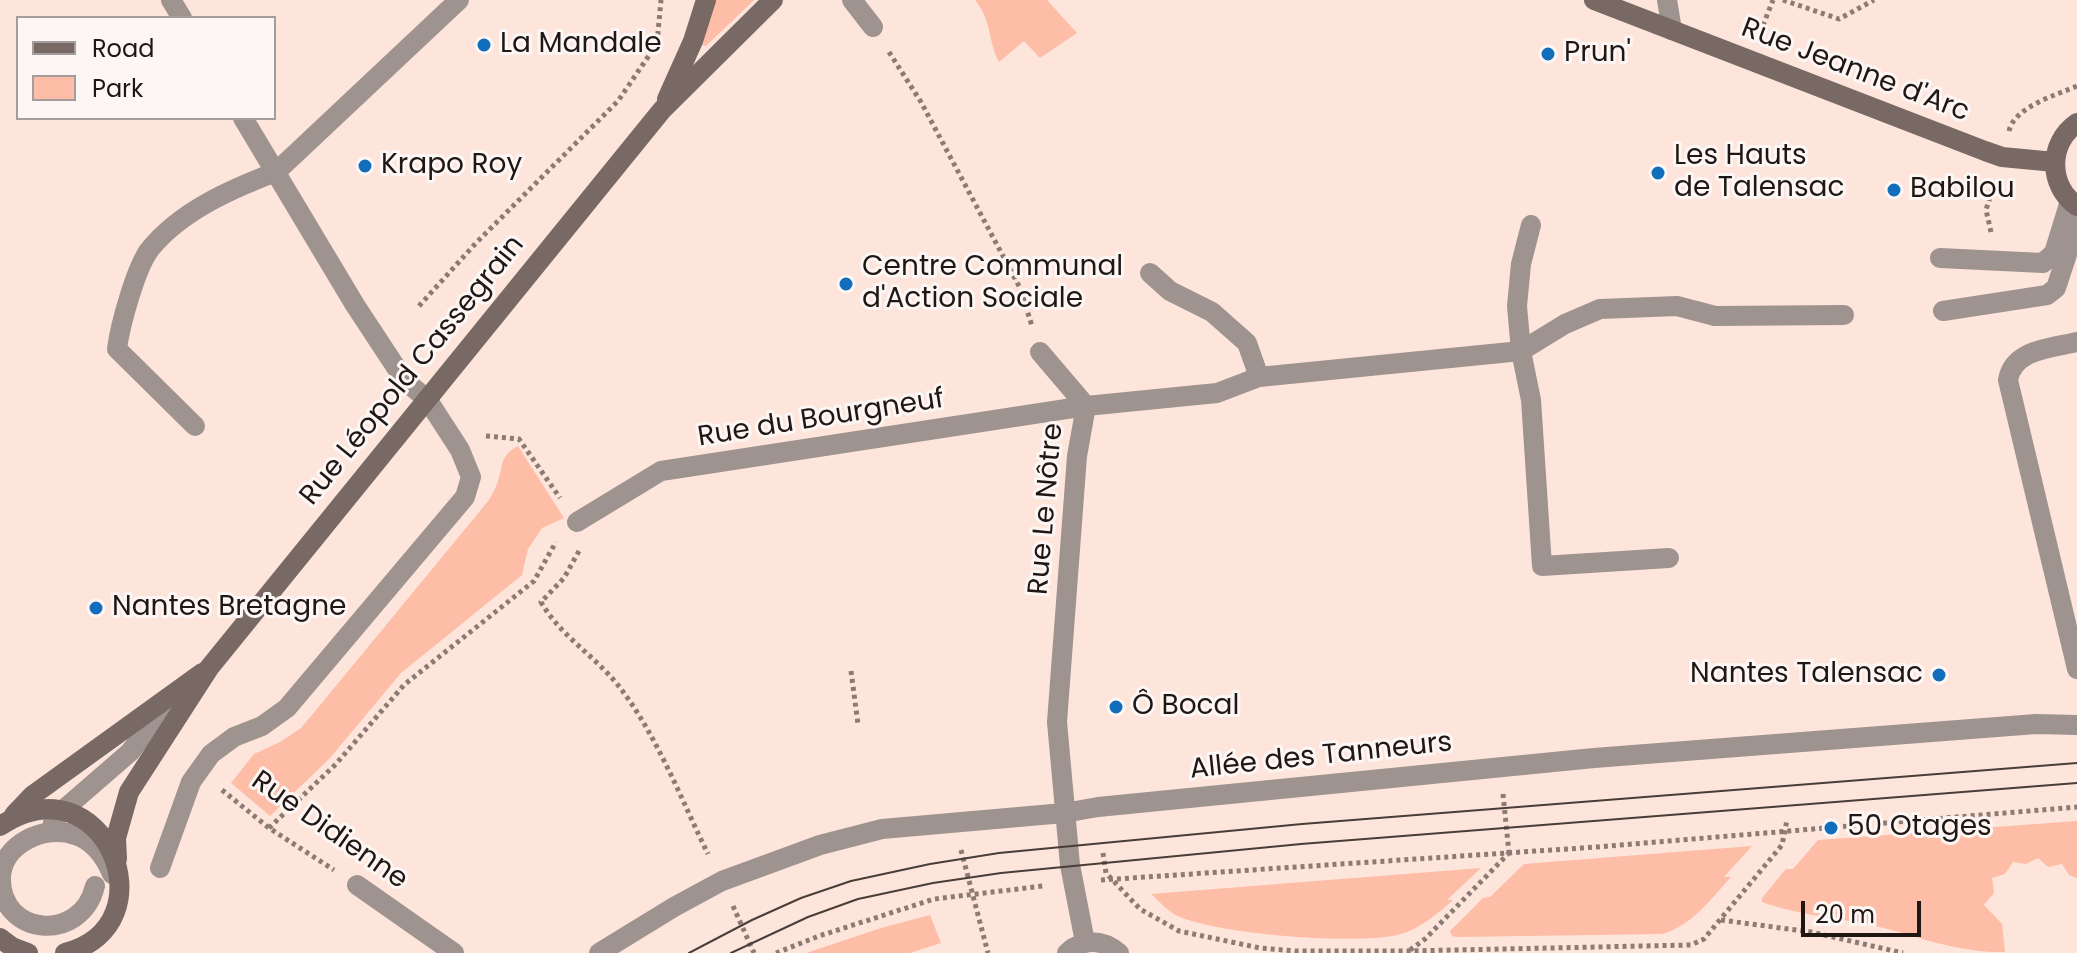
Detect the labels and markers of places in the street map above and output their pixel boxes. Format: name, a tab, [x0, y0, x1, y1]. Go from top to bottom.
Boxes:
place label: La Mandale	[500, 28, 662, 62]
marker: La Mandale	[475, 36, 493, 54]
place label: Prun'	[1564, 37, 1631, 71]
marker: Prun'	[1539, 45, 1557, 63]
place label: Les Hauts de Talensac	[1674, 140, 1845, 206]
place label: Krapo Roy	[381, 149, 522, 183]
marker: Krapo Roy	[356, 157, 374, 175]
marker: Les Hauts de Talensac	[1649, 164, 1667, 182]
place label: Babilou	[1910, 173, 2015, 207]
marker: Babilou	[1885, 181, 1903, 199]
place label: Centre Communal d'Action Sociale	[862, 251, 1123, 317]
marker: Centre Communal d'Action Sociale	[837, 275, 855, 293]
place label: Nantes Bretagne	[112, 591, 346, 625]
marker: Nantes Bretagne	[87, 599, 105, 617]
place label: Nantes Talensac	[1690, 658, 1923, 692]
marker: Nantes Talensac	[1930, 666, 1948, 684]
place label: Ô Bocal	[1132, 690, 1239, 724]
marker: Ô Bocal	[1107, 698, 1125, 716]
place label: 50 Otages	[1847, 811, 1992, 845]
marker: 50 Otages	[1822, 819, 1840, 837]

